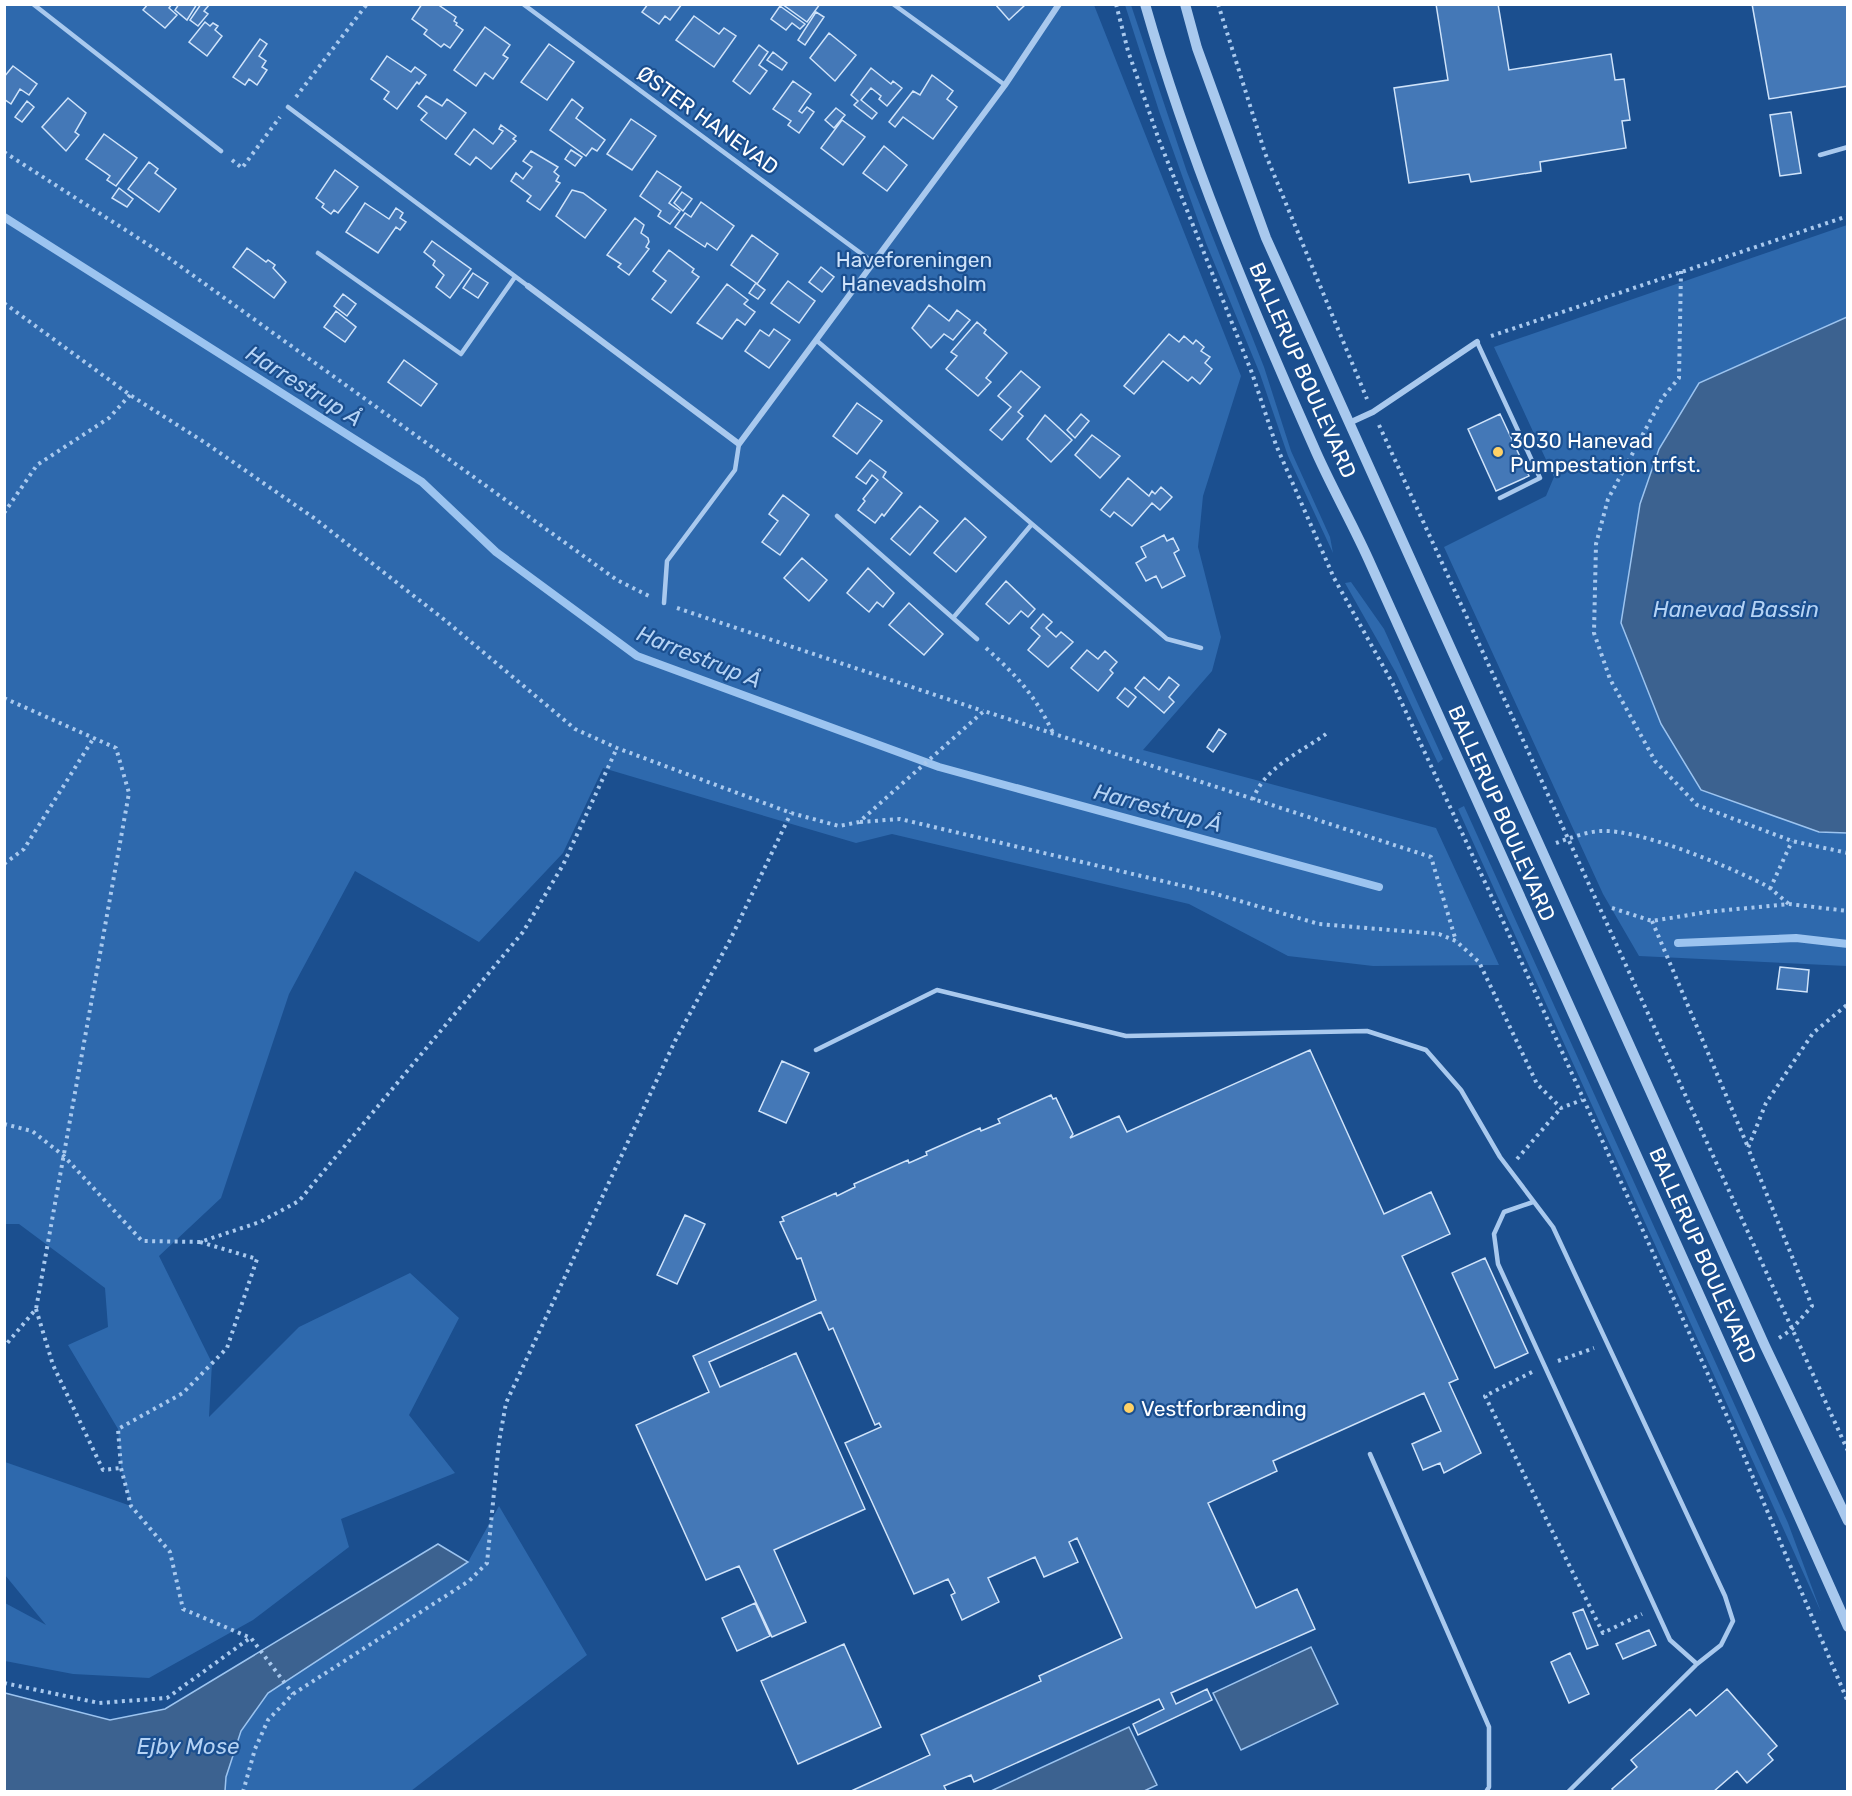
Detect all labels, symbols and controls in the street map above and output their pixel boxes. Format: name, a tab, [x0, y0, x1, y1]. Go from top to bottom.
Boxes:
street label: ØSTER HANEVAD	[633, 60, 783, 180]
park label: Haveforeningen Hanevadsholm	[836, 247, 992, 296]
street label: BALLERUP BOULEVARD	[1244, 258, 1362, 482]
water label: Harrestrup Å	[241, 340, 367, 432]
place label: 3030 Hanevad Pumpestation trfst.	[1510, 428, 1701, 477]
marker: 3030 Hanevad Pumpestation trfst.	[1491, 445, 1505, 459]
water label: Hanevad Bassin	[1653, 596, 1819, 623]
water label: Harrestrup Å	[633, 620, 765, 694]
street label: BALLERUP BOULEVARD	[1443, 701, 1561, 925]
water label: Harrestrup Å	[1091, 778, 1225, 838]
street label: BALLERUP BOULEVARD	[1644, 1143, 1762, 1367]
place label: Vestforbrænding	[1141, 1396, 1307, 1421]
marker: Vestforbrænding	[1122, 1401, 1136, 1415]
water label: Ejby Mose	[137, 1733, 239, 1760]

